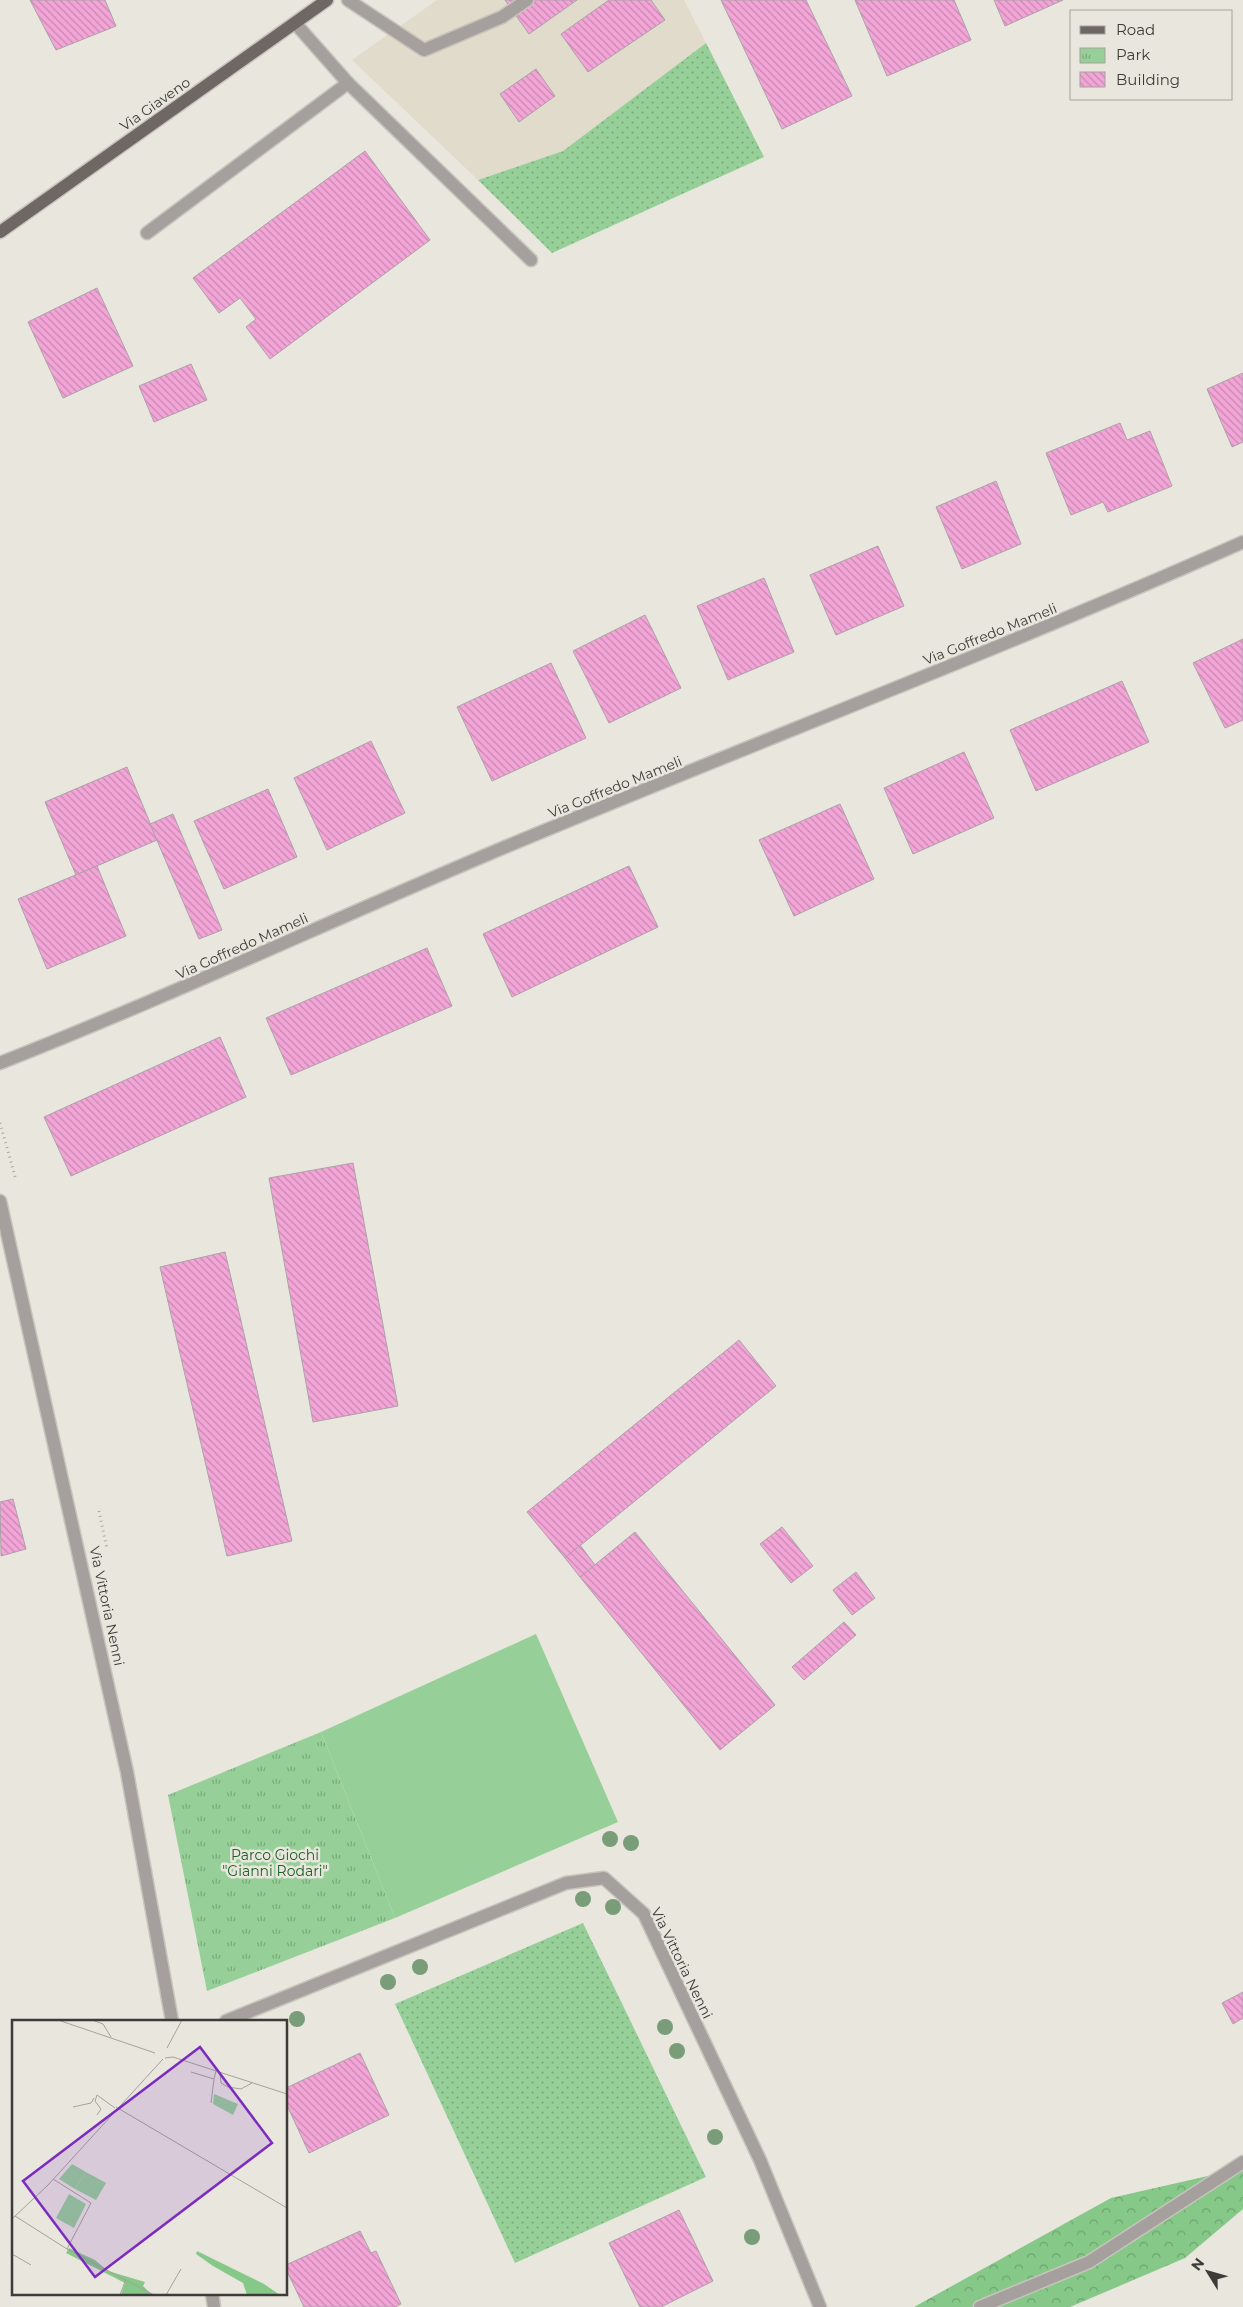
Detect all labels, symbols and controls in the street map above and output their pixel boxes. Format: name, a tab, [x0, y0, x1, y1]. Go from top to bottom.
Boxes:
legend	[1070, 10, 1233, 100]
text: Road	[1116, 20, 1155, 39]
text: Park	[1116, 45, 1150, 64]
text: Building	[1116, 70, 1180, 89]
street label: Via Giaveno	[116, 73, 194, 135]
street label: Via Goffredo Mameli	[920, 599, 1060, 669]
street label: Via Goffredo Mameli	[545, 752, 685, 822]
street label: Via Goffredo Mameli	[173, 909, 311, 983]
street label: Via Vittoria Nenni	[86, 1545, 128, 1667]
park label: Parco Giochi "Gianni Rodari"	[222, 1846, 328, 1880]
street label: Via Vittoria Nenni	[647, 1904, 717, 2022]
inset map	[12, 2020, 288, 2294]
north arrow	[1183, 2247, 1233, 2297]
text: N	[1187, 2254, 1208, 2274]

